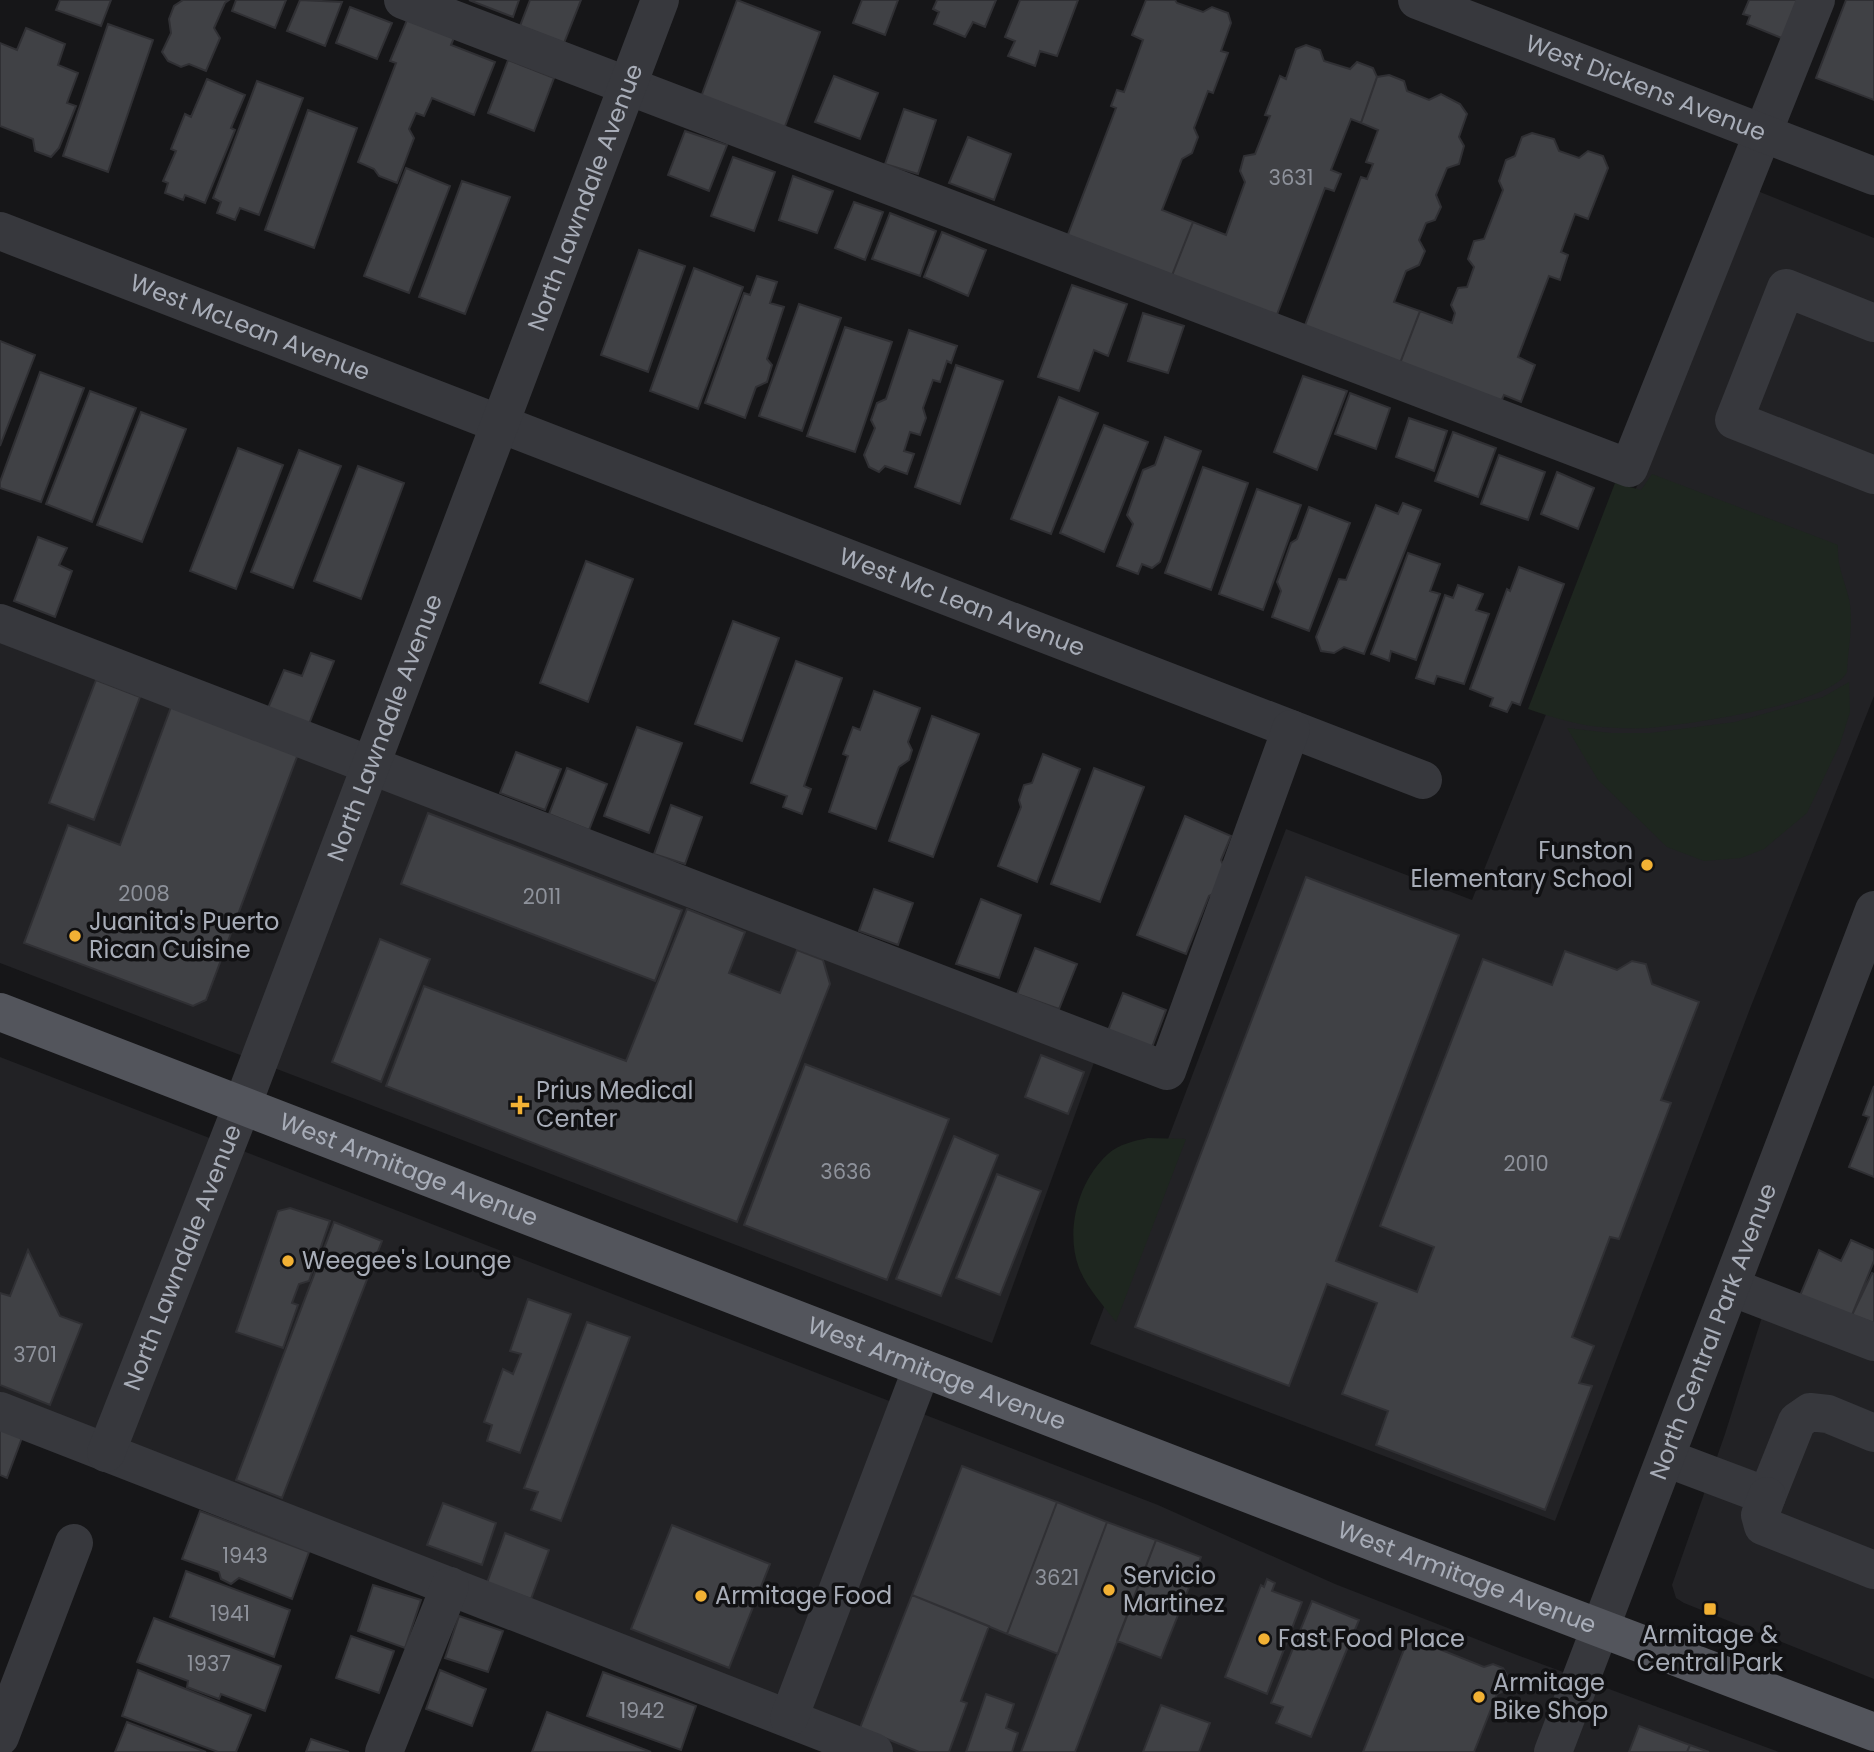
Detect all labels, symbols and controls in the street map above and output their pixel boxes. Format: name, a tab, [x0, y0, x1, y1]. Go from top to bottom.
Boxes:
street label: West Dickens Avenue	[1521, 26, 1771, 149]
street label: North Lawndale Avenue	[519, 59, 650, 336]
house number: 3631	[1269, 163, 1313, 192]
street label: West McLean Avenue	[125, 266, 375, 388]
street label: West Mc Lean Avenue	[834, 539, 1090, 664]
street label: North Lawndale Avenue	[319, 589, 450, 866]
place label: Funston Elementary School	[1410, 834, 1633, 895]
marker: Funston Elementary School	[1639, 857, 1655, 873]
house number: 2008	[118, 879, 170, 908]
house number: 2011	[523, 882, 561, 911]
place label: Juanita's Puerto Rican Cuisine	[89, 905, 279, 966]
marker: Juanita's Puerto Rican Cuisine	[67, 928, 83, 944]
place label: Prius Medical Center	[536, 1074, 693, 1135]
marker: Prius Medical Center	[510, 1095, 530, 1115]
street label: West Armitage Avenue	[275, 1104, 543, 1234]
street label: North Lawndale Avenue	[115, 1119, 249, 1395]
house number: 2010	[1503, 1149, 1549, 1178]
house number: 3636	[820, 1157, 872, 1186]
street label: North Central Park Avenue	[1641, 1178, 1784, 1484]
place label: Weegee's Lounge	[302, 1244, 511, 1277]
marker: Weegee's Lounge	[280, 1253, 296, 1269]
street label: West Armitage Avenue	[803, 1308, 1071, 1438]
house number: 3701	[13, 1340, 57, 1369]
street label: West Armitage Avenue	[1333, 1513, 1601, 1641]
house number: 1943	[222, 1541, 268, 1570]
place label: Servicio Martinez	[1123, 1559, 1225, 1620]
house number: 3621	[1035, 1563, 1079, 1592]
place label: Armitage Food	[715, 1579, 892, 1612]
marker: Servicio Martinez	[1101, 1582, 1117, 1598]
marker: Armitage Food	[693, 1588, 709, 1604]
house number: 1941	[210, 1599, 250, 1628]
marker: Armitage & Central Park	[1702, 1601, 1718, 1617]
place label: Armitage & Central Park	[1637, 1618, 1784, 1679]
place label: Fast Food Place	[1278, 1622, 1465, 1655]
marker: Fast Food Place	[1256, 1631, 1272, 1647]
house number: 1937	[187, 1649, 231, 1678]
place label: Armitage Bike Shop	[1493, 1666, 1608, 1727]
marker: Armitage Bike Shop	[1471, 1689, 1487, 1705]
house number: 1942	[619, 1696, 665, 1725]

